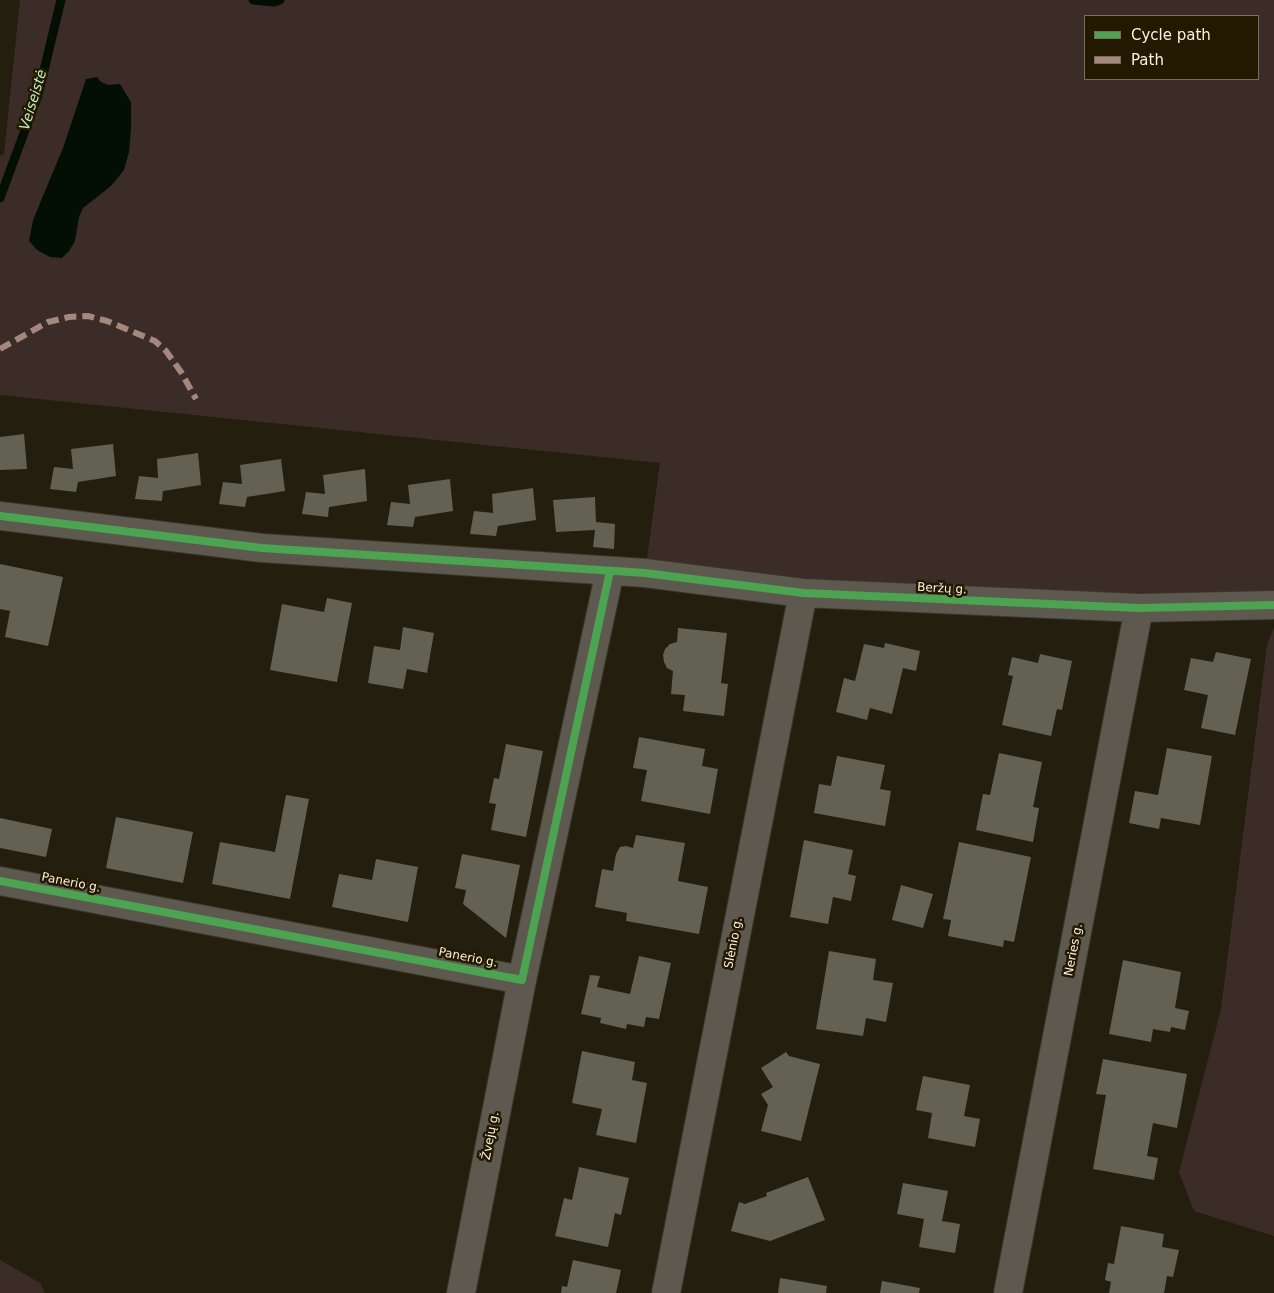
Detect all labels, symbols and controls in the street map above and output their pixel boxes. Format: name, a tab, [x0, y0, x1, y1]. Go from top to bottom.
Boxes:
legend	[1084, 15, 1259, 80]
text: Cycle path	[1131, 26, 1211, 44]
text: Path	[1131, 51, 1164, 69]
water label: Veiseistė	[17, 68, 51, 132]
street label: Beržų g.	[917, 581, 967, 597]
street label: Panerio g.	[40, 870, 102, 896]
street label: Slėnio g.	[722, 916, 746, 970]
street label: Neries g.	[1062, 922, 1086, 978]
street label: Panerio g.	[437, 945, 499, 971]
street label: Žvejų g.	[479, 1111, 503, 1161]

